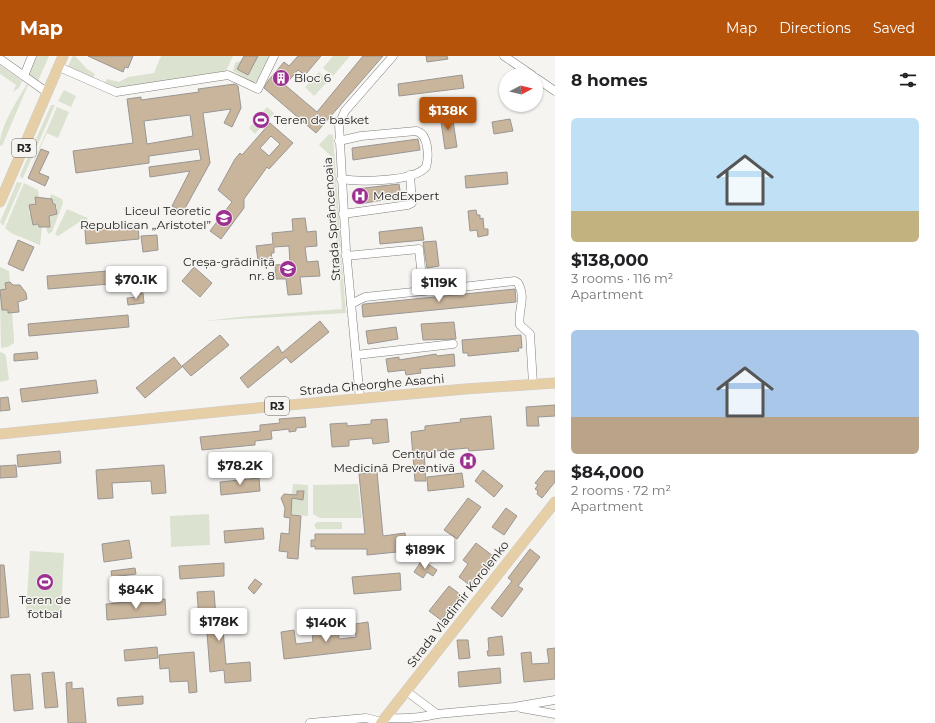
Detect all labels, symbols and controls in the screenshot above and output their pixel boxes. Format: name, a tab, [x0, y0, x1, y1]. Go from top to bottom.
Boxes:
text: Map	[20, 17, 63, 40]
text: Map	[726, 19, 757, 37]
text: Directions	[779, 19, 851, 37]
text: Saved	[873, 19, 915, 37]
building icon: Bloc 6	[271, 68, 291, 88]
north arrow	[499, 68, 543, 112]
map controls	[499, 68, 543, 112]
icon: filters	[897, 69, 919, 91]
place label: Bloc 6	[294, 70, 331, 85]
text: 8 homes	[571, 70, 648, 90]
pin: $138K	[420, 97, 476, 131]
text: $138K	[428, 102, 468, 118]
sports icon: Teren de basket	[251, 110, 271, 130]
place label: Teren de basket	[274, 112, 369, 127]
road number: R3	[12, 139, 36, 157]
icon: home	[709, 144, 781, 216]
street label: Strada Sprâncenoaia	[320, 157, 343, 281]
hospital icon: MedExpert	[350, 186, 370, 206]
place label: MedExpert	[373, 188, 439, 203]
place label: Liceul Teoretic Republican „Aristotel”	[80, 203, 211, 232]
school or university icon: Liceul Teoretic Republican „Aristotel”	[214, 208, 234, 228]
text: $138,000	[571, 250, 649, 270]
place label: Creșa-grădiniță nr. 8	[183, 254, 275, 283]
school or university icon: Creșa-grădiniță nr. 8	[278, 259, 298, 279]
pin: $70.1K	[103, 266, 169, 300]
pin: $119K	[411, 269, 467, 303]
text: 3 rooms · 116 m²	[571, 270, 673, 286]
text: $70.1K	[115, 271, 157, 287]
text: $119K	[421, 274, 457, 290]
text: Apartment	[571, 286, 643, 302]
icon: home	[709, 356, 781, 428]
street label: Strada Gheorghe Asachi	[299, 371, 445, 398]
road number: R3	[265, 397, 289, 415]
place label: Centrul de Medicină Preventivă	[333, 446, 455, 475]
hospital icon: Centrul de Medicină Preventivă	[458, 451, 478, 471]
pin: $78.2K	[207, 452, 273, 486]
text: $78.2K	[217, 457, 263, 473]
text: $84,000	[571, 462, 644, 482]
text: 2 rooms · 72 m²	[571, 482, 671, 498]
text: Apartment	[571, 498, 643, 514]
pin: $189K	[397, 536, 453, 570]
street label: Strada Vladimir Korolenko	[403, 537, 512, 670]
text: $189K	[405, 541, 445, 557]
sports icon: Teren de fotbal	[35, 572, 55, 592]
pin: $84K	[112, 576, 160, 610]
text: $84K	[118, 581, 154, 597]
place label: Teren de fotbal	[19, 592, 71, 621]
pin: $178K	[191, 608, 247, 642]
pin: $140K	[298, 609, 354, 643]
text: $178K	[199, 613, 239, 629]
text: $140K	[306, 614, 346, 630]

